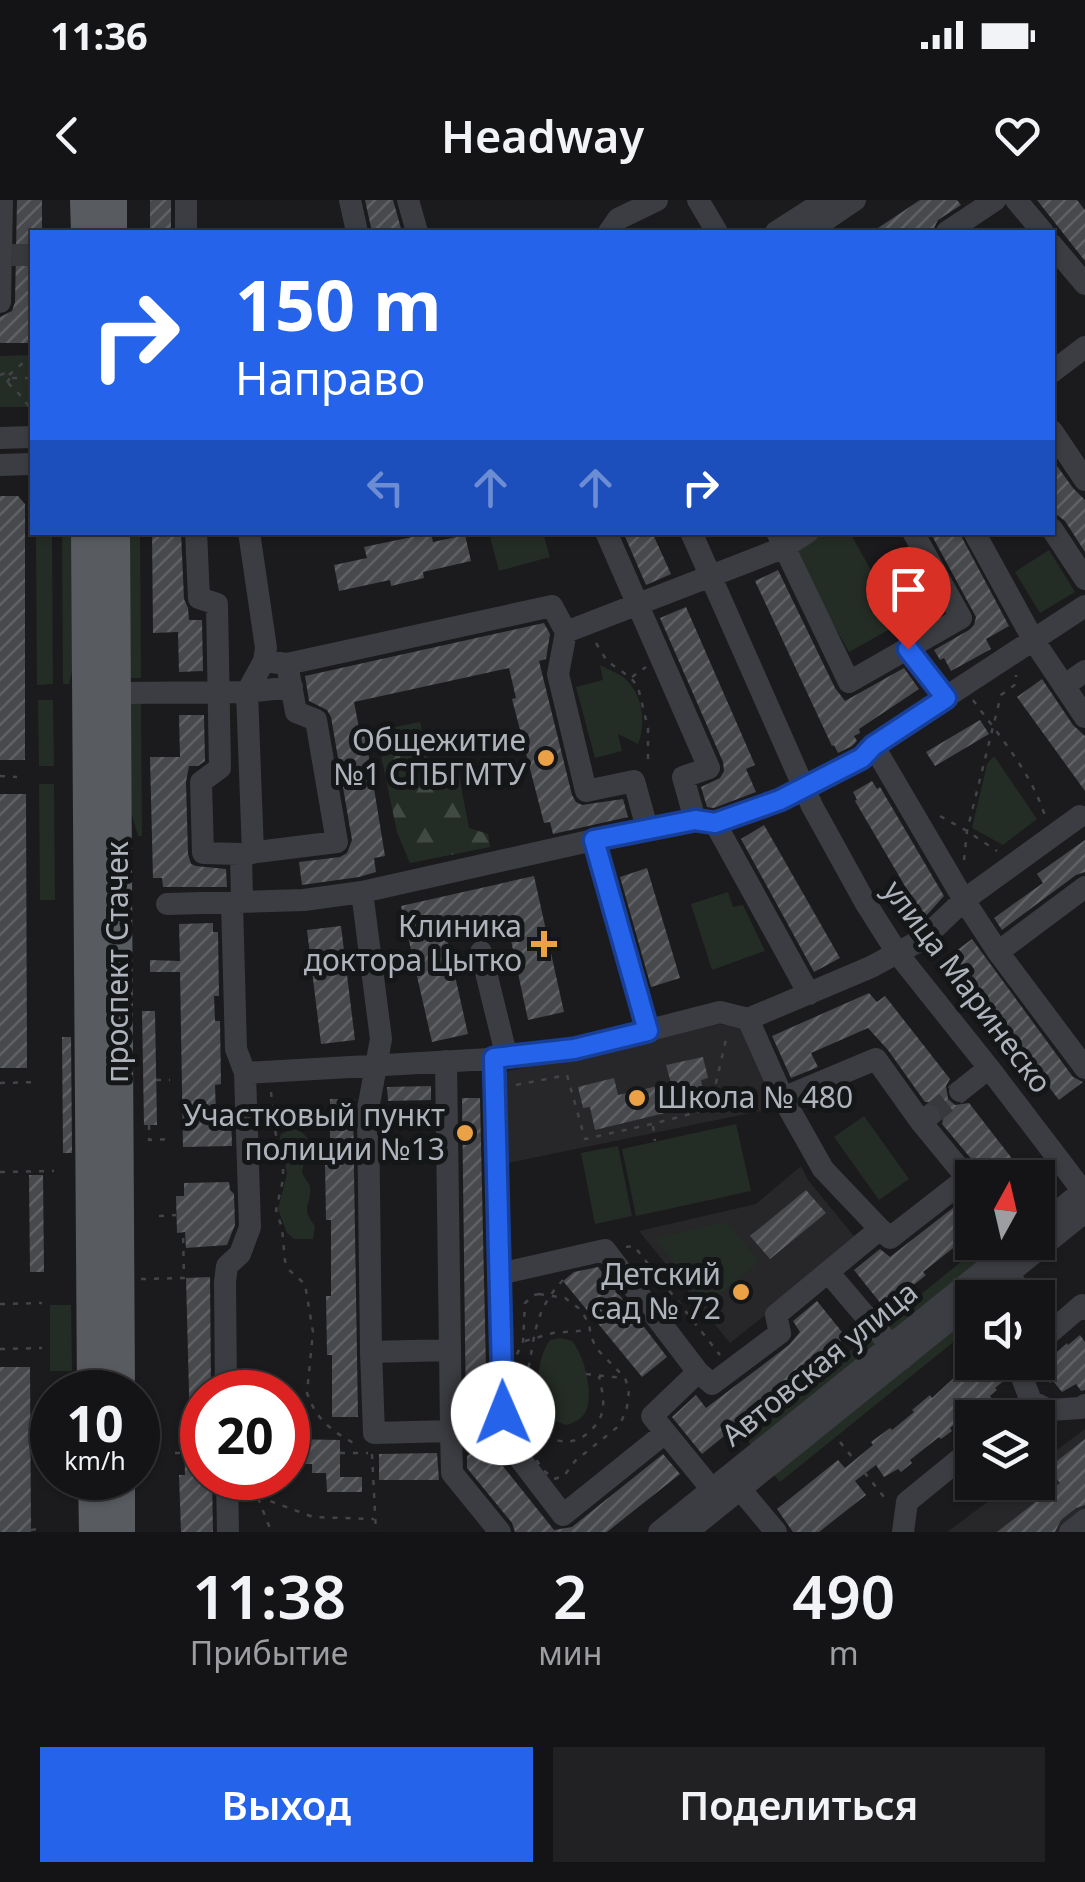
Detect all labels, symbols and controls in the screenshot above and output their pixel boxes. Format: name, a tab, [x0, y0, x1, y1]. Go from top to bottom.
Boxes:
text: 11:36	[50, 9, 148, 61]
text: Headway	[441, 105, 644, 166]
icon: back	[40, 108, 95, 163]
icon: heart	[990, 108, 1045, 163]
text: 150 m	[235, 256, 442, 352]
icon: right	[70, 270, 200, 400]
text: Направо	[235, 347, 425, 408]
icon: left	[358, 460, 413, 515]
icon: ahead	[463, 460, 518, 515]
icon: ahead	[568, 460, 623, 515]
icon: right	[673, 460, 728, 515]
pin	[866, 547, 951, 650]
icon: arrive	[881, 562, 936, 617]
place label: Общежитие №1 СПБГМТУ	[333, 719, 527, 794]
marker: Общежитие №1 СПБГМТУ	[535, 747, 557, 769]
street label: проспект Стачек	[96, 841, 137, 1083]
street label: улица Маринеско	[875, 871, 1062, 1101]
place label: Клиника доктора Цытко	[304, 905, 522, 980]
marker: Клиника доктора Цытко	[531, 931, 557, 957]
place label: Школа № 480	[657, 1076, 853, 1117]
marker: Школа № 480	[626, 1087, 648, 1109]
place label: Участковый пункт полиции №13	[183, 1094, 445, 1169]
marker: Участковый пункт полиции №13	[454, 1122, 476, 1144]
north arrow	[955, 1160, 1055, 1260]
map controls	[955, 1160, 1055, 1500]
place label: Детский сад № 72	[591, 1253, 721, 1328]
street label: Автовская улица	[712, 1271, 926, 1455]
button: sound	[955, 1280, 1055, 1380]
marker: Детский сад № 72	[730, 1281, 752, 1303]
position arrow	[451, 1361, 555, 1465]
speed limit sign: 20	[180, 1370, 310, 1500]
text: 10	[66, 1389, 124, 1457]
button: layers	[955, 1400, 1055, 1500]
text: km/h	[64, 1443, 126, 1477]
text: 11:38	[192, 1555, 346, 1637]
text: 2	[553, 1555, 587, 1637]
text: 490	[792, 1555, 895, 1637]
text: Прибытие	[190, 1631, 348, 1674]
text: мин	[538, 1631, 602, 1674]
text: m	[829, 1631, 859, 1674]
button: Выход	[40, 1747, 533, 1862]
button: Поделиться	[553, 1747, 1045, 1862]

